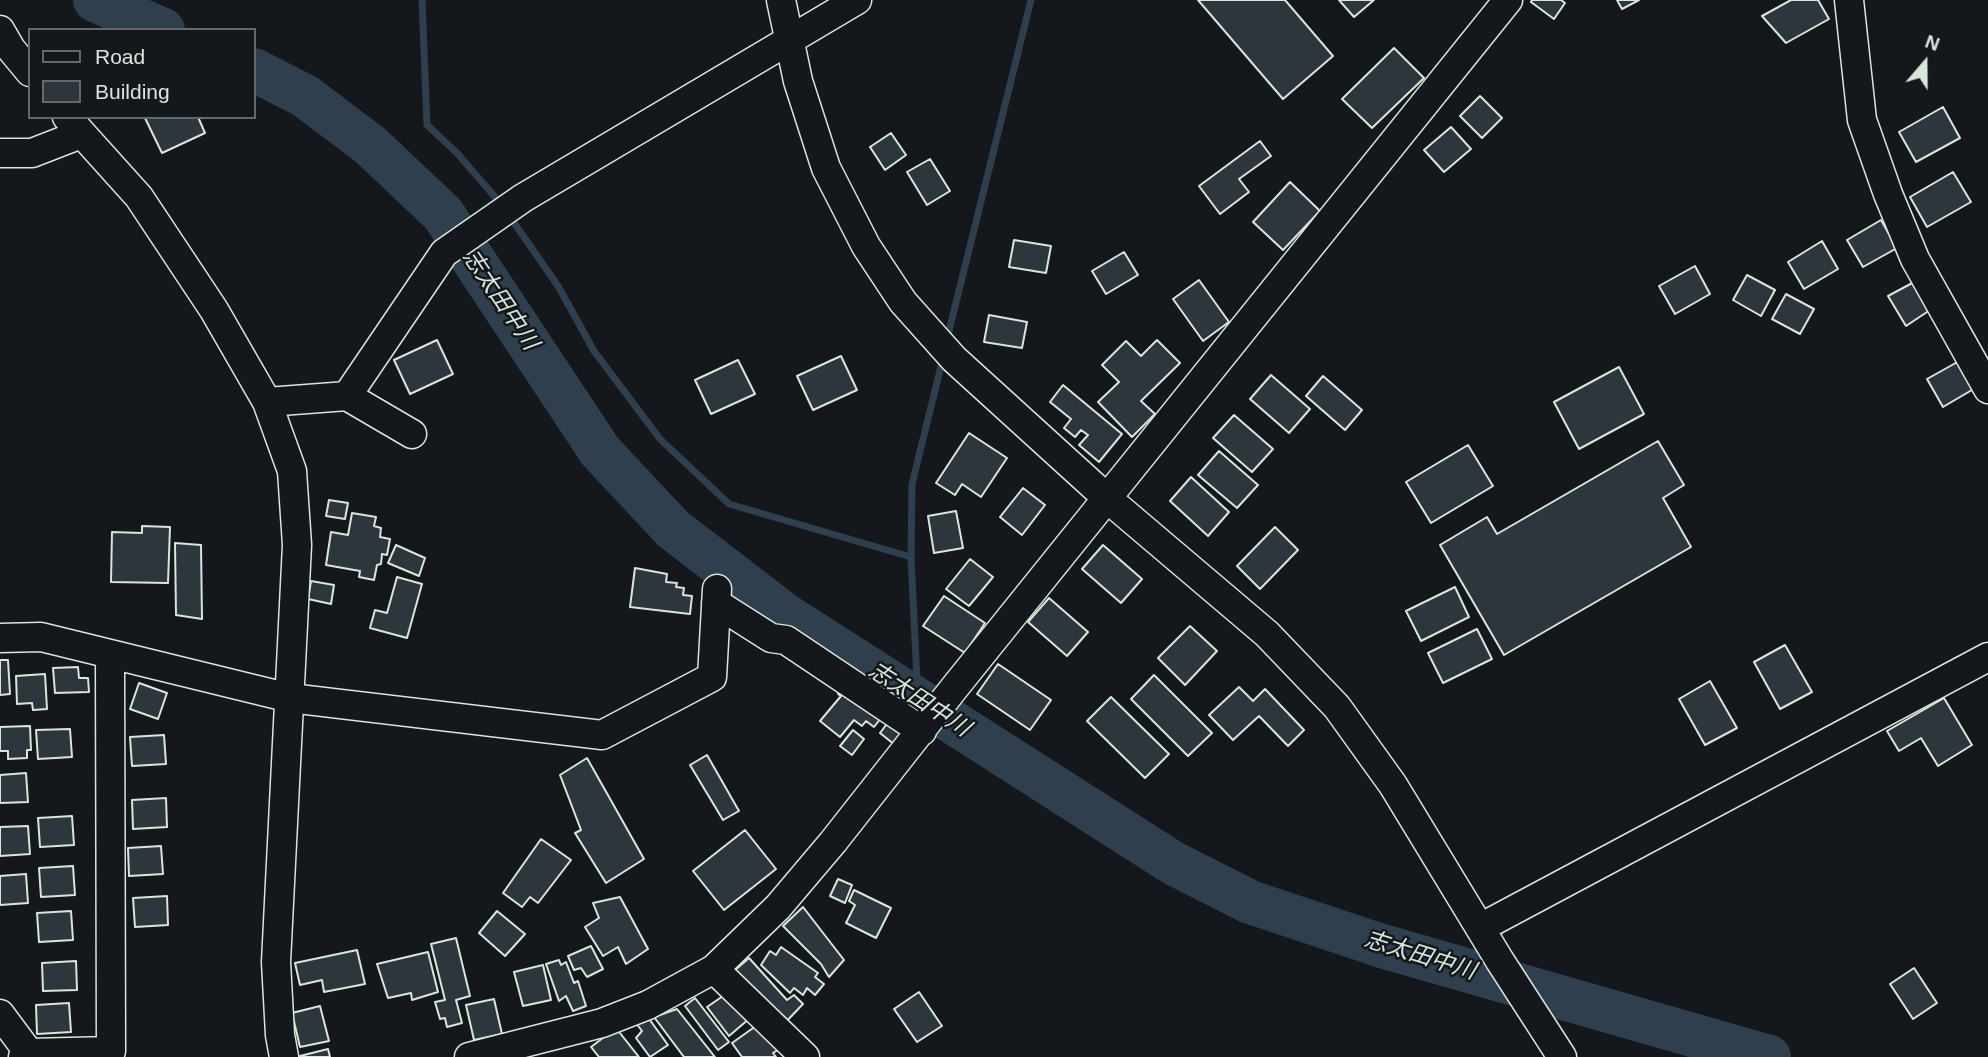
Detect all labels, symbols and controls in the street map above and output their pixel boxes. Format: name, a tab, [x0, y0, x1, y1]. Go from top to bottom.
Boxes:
legend	[28, 28, 256, 119]
north arrow	[1890, 28, 1960, 98]
text: N	[1922, 31, 1942, 55]
text: Road	[95, 45, 145, 68]
text: Building	[95, 80, 170, 103]
water label: 志太田中川	[456, 245, 544, 355]
water label: 志太田中川	[863, 657, 975, 743]
water label: 志太田中川	[1361, 926, 1479, 986]

